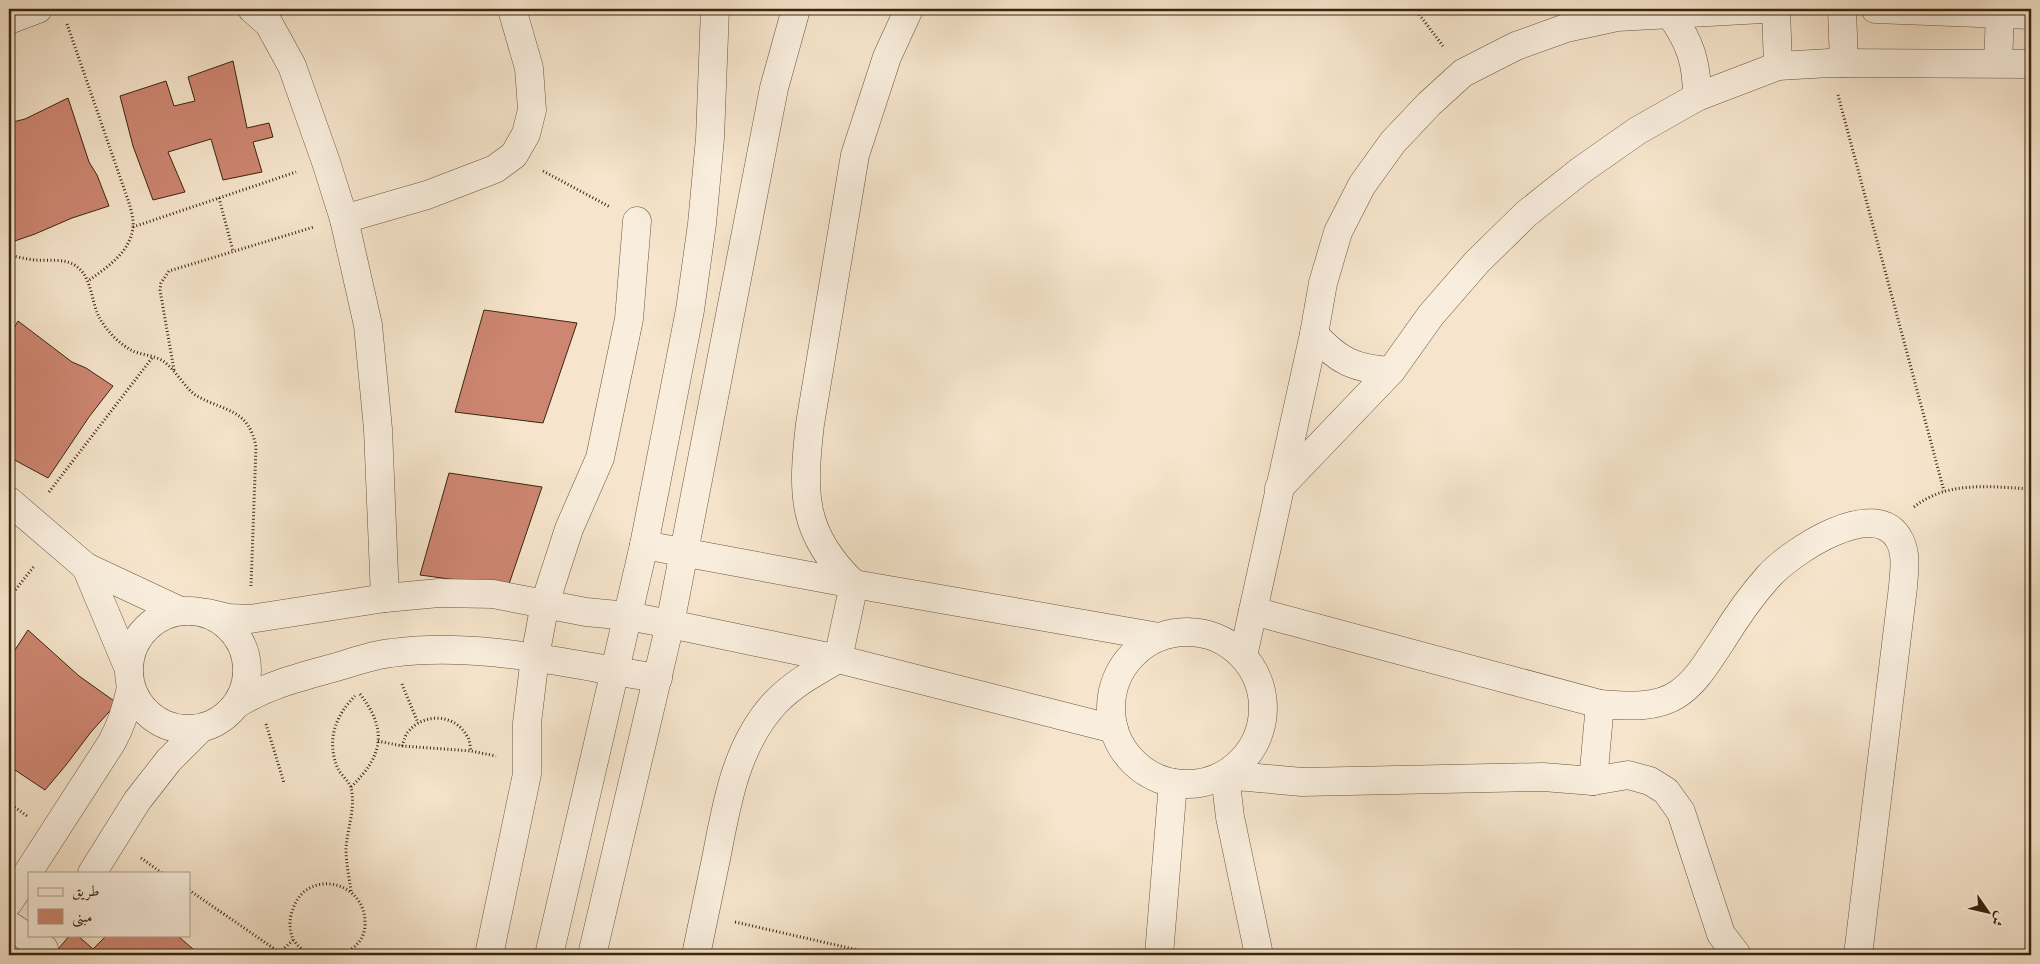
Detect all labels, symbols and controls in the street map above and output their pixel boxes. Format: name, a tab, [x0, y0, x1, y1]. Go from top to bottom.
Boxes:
legend	[28, 872, 190, 936]
text: طريق	[72, 882, 99, 901]
north arrow	[1962, 886, 2012, 936]
text: مبنى	[72, 908, 92, 928]
text: ش	[1987, 908, 2009, 930]

